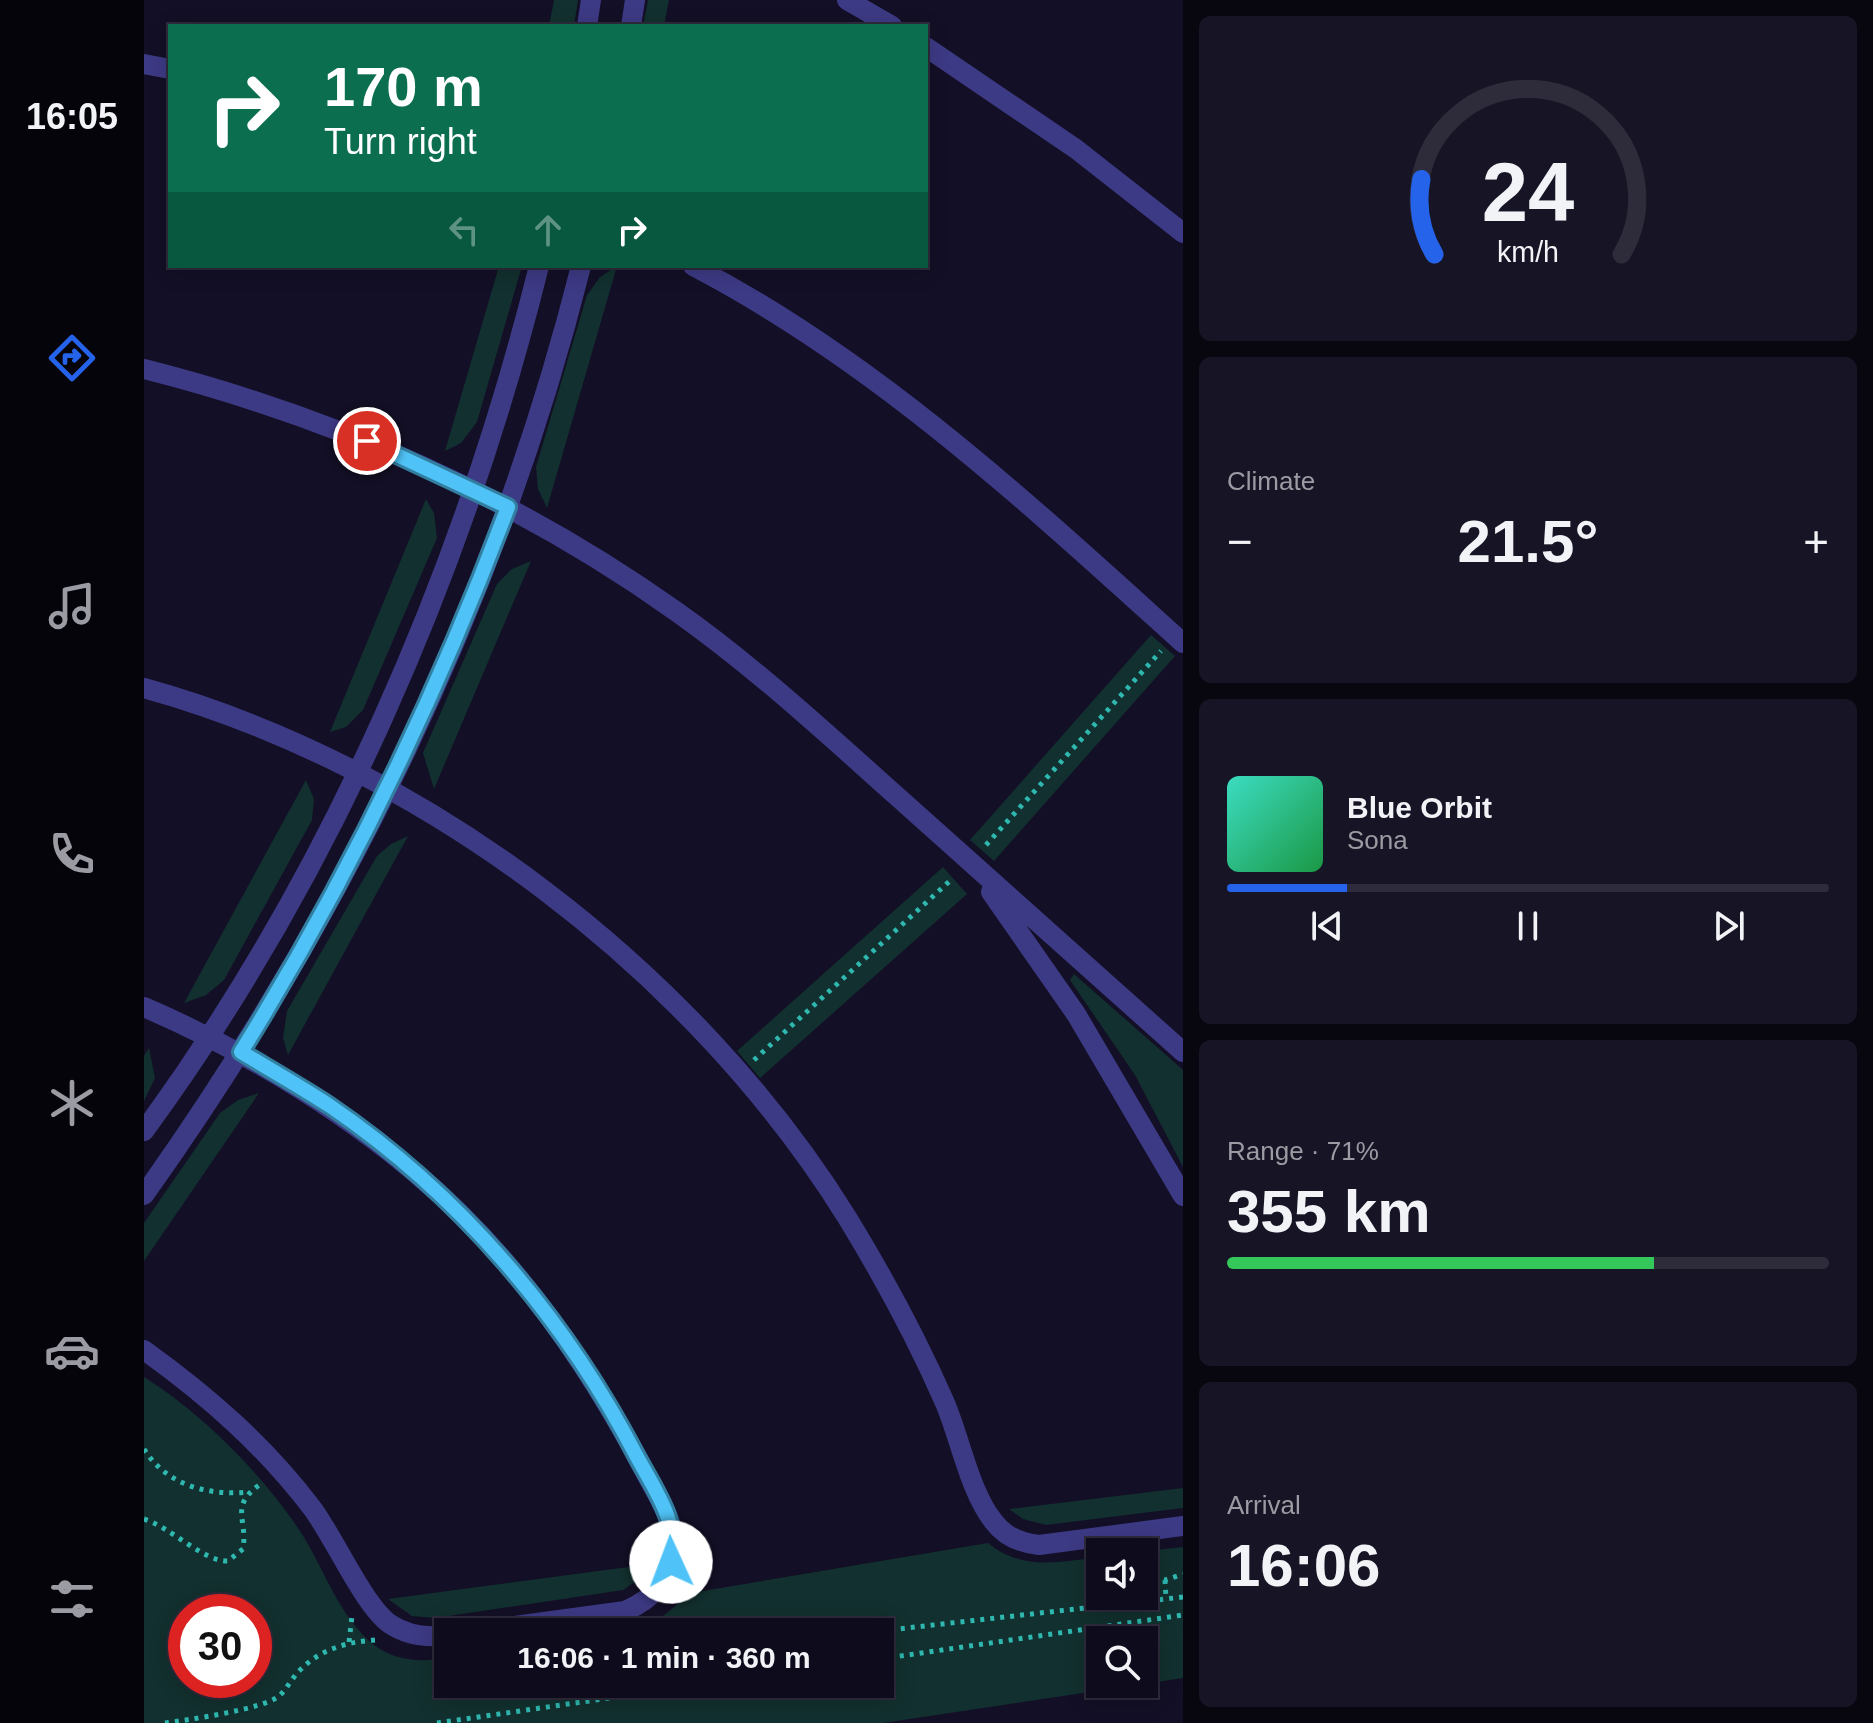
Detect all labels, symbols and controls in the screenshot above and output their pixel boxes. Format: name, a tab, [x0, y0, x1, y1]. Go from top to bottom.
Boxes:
text: 170 m	[324, 55, 483, 118]
icon: right	[192, 56, 296, 160]
text: 16:05	[26, 96, 118, 137]
text: Turn right	[324, 121, 477, 162]
text: 24	[1482, 145, 1574, 238]
icon: left	[442, 208, 486, 252]
icon: ahead	[526, 208, 570, 252]
icon: right	[610, 208, 654, 252]
text: km/h	[1497, 236, 1559, 268]
icon: directions	[44, 330, 100, 386]
pin	[333, 407, 401, 475]
icon: arrive	[345, 419, 389, 463]
text: Climate	[1227, 466, 1315, 496]
text: 21.5°	[1458, 508, 1598, 575]
text: −	[1227, 517, 1253, 566]
text: +	[1803, 517, 1829, 566]
icon: music	[44, 578, 100, 634]
text: Blue Orbit	[1347, 791, 1492, 824]
text: Sona	[1347, 825, 1408, 855]
icon: phone	[44, 826, 100, 882]
icon: previous	[1305, 904, 1349, 948]
icon: pause	[1506, 904, 1550, 948]
icon: next	[1707, 904, 1751, 948]
icon: climate	[44, 1075, 100, 1131]
text: Range · 71%	[1227, 1136, 1379, 1166]
text: 355 km	[1227, 1178, 1431, 1245]
icon: car	[44, 1323, 100, 1379]
text: Arrival	[1227, 1490, 1301, 1520]
position arrow	[629, 1520, 713, 1604]
text: 16:06	[1227, 1532, 1380, 1599]
map controls	[1086, 1538, 1158, 1698]
button: sound	[1086, 1538, 1158, 1610]
icon: filters	[44, 1571, 100, 1627]
speed limit sign: 30	[168, 1594, 272, 1698]
button: search	[1086, 1626, 1158, 1698]
text: 16:06 · 1 min · 360 m	[517, 1641, 811, 1674]

